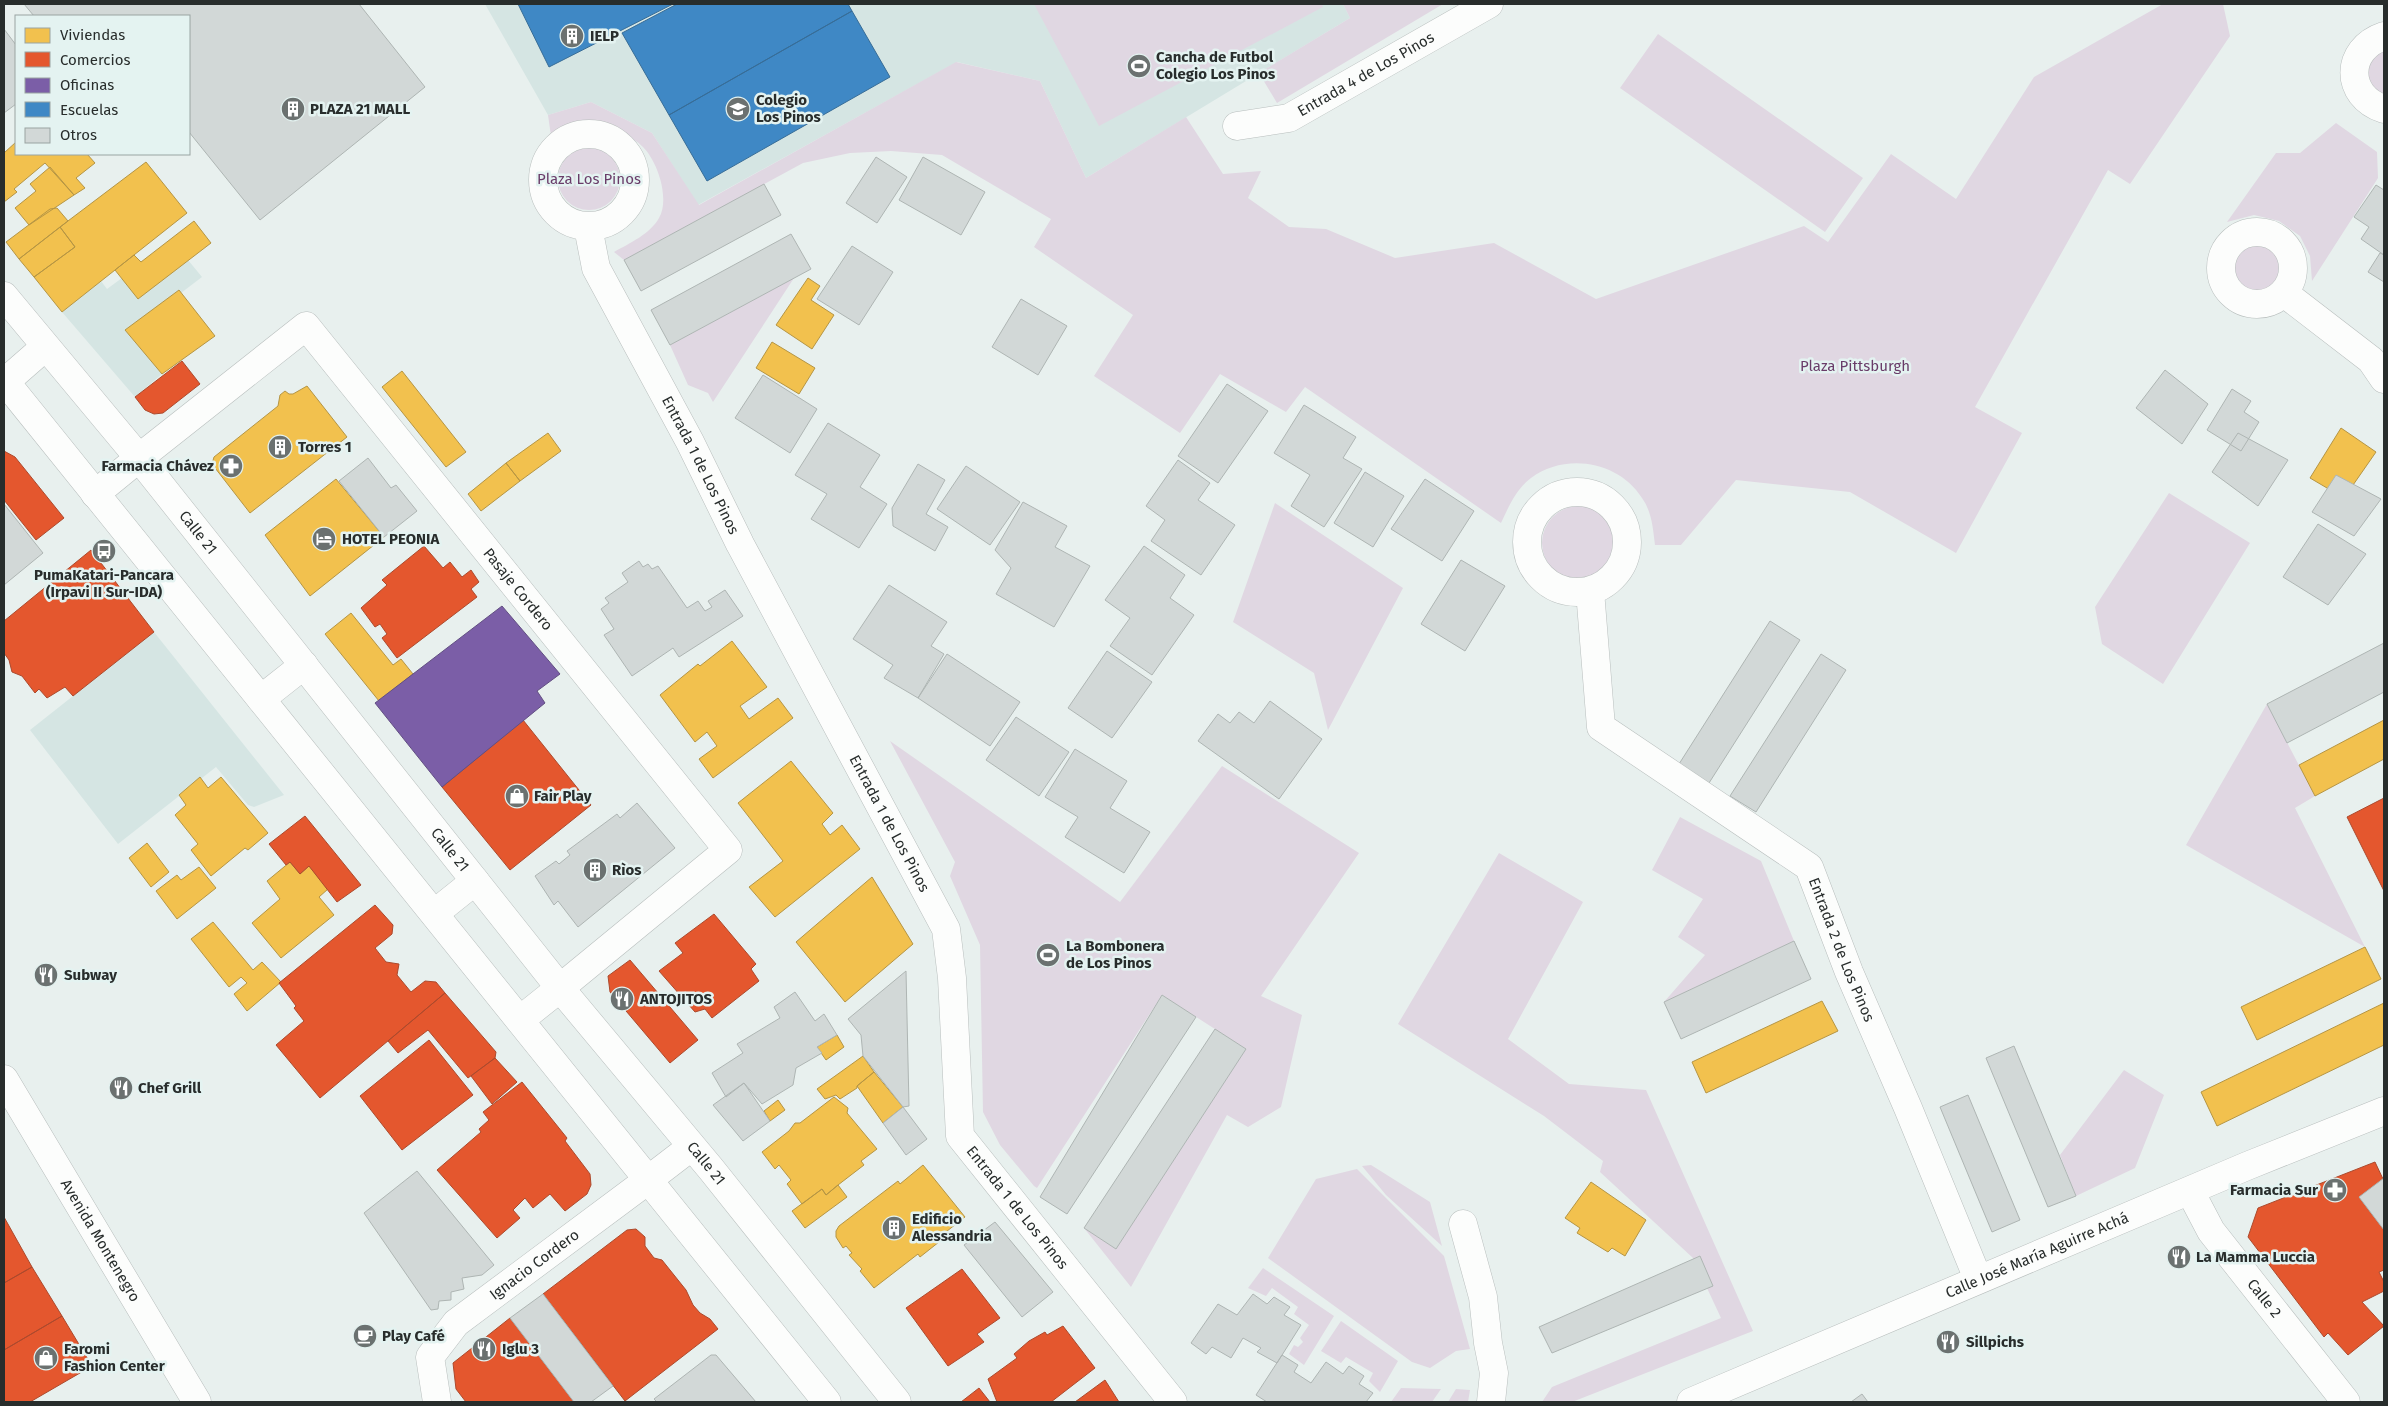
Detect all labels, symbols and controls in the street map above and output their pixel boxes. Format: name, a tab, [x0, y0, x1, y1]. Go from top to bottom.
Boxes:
legend	[15, 15, 190, 155]
building icon: IELP	[559, 23, 585, 49]
text: Viviendas	[60, 26, 125, 44]
place label: IELP	[590, 27, 619, 45]
street label: Entrada 4 de Los Pinos	[1294, 28, 1437, 120]
place label: Cancha de Futbol Colegio Los Pinos	[1156, 48, 1275, 83]
text: Comercios	[60, 51, 130, 69]
sports icon: Cancha de Futbol Colegio Los Pinos	[1126, 53, 1152, 79]
text: Oficinas	[60, 76, 114, 94]
place label: Colegio Los Pinos	[756, 91, 821, 126]
building icon: PLAZA 21 MALL	[280, 96, 306, 122]
school or university icon: Colegio Los Pinos	[725, 96, 751, 122]
place label: PLAZA 21 MALL	[310, 100, 410, 118]
text: Escuelas	[60, 101, 118, 119]
text: Otros	[60, 126, 97, 144]
park label: Plaza Los Pinos	[537, 170, 641, 188]
park label: Plaza Pittsburgh	[1800, 357, 1910, 375]
street label: Entrada 1 de Los Pinos	[658, 393, 743, 537]
building icon: Torres 1	[267, 434, 293, 460]
place label: Torres 1	[298, 438, 352, 456]
pharmacy icon: Farmacia Chávez	[218, 453, 244, 479]
place label: Farmacia Chávez	[102, 457, 214, 475]
street label: Calle 21	[175, 507, 221, 558]
hotel icon: HOTEL PEONIA	[311, 526, 337, 552]
place label: HOTEL PEONIA	[342, 530, 440, 548]
bus stop icon: PumaKatari-Pancara (Irpavi II Sur-IDA)	[91, 538, 117, 564]
street label: Pasaje Cordero	[480, 545, 557, 634]
place label: PumaKatari-Pancara (Irpavi II Sur-IDA)	[34, 566, 174, 601]
street label: Entrada 1 de Los Pinos	[846, 752, 933, 895]
shop icon: Fair Play	[504, 783, 530, 809]
place label: Fair Play	[534, 787, 592, 805]
street label: Calle 21	[427, 824, 473, 875]
building icon: Rìos	[582, 857, 608, 883]
place label: Rìos	[612, 861, 642, 879]
street label: Entrada 2 de Los Pinos	[1805, 875, 1878, 1024]
place label: La Bombonera de Los Pinos	[1066, 937, 1164, 972]
sports icon: La Bombonera de Los Pinos	[1035, 942, 1061, 968]
restaurant icon: Subway	[33, 962, 59, 988]
place label: Subway	[64, 966, 117, 984]
restaurant icon: ANTOJITOS	[609, 986, 635, 1012]
place label: ANTOJITOS	[639, 990, 713, 1008]
restaurant icon: Chef Grill	[108, 1075, 134, 1101]
place label: Chef Grill	[138, 1079, 202, 1097]
street label: Calle 21	[683, 1138, 729, 1189]
street label: Entrada 1 de Los Pinos	[963, 1142, 1072, 1273]
street label: Avenida Montenegro	[57, 1176, 144, 1305]
pharmacy icon: Farmacia Sur	[2322, 1177, 2348, 1203]
place label: Farmacia Sur	[2230, 1181, 2319, 1199]
street label: Calle José María Aguirre Achá	[1943, 1208, 2131, 1302]
place label: Edificio Alessandria	[911, 1210, 992, 1245]
building icon: Edificio Alessandria	[881, 1215, 907, 1241]
street label: Ignacio Cordero	[486, 1226, 583, 1304]
restaurant icon: La Mamma Luccia	[2166, 1244, 2192, 1270]
place label: La Mamma Luccia	[2196, 1248, 2315, 1266]
street label: Calle 2	[2243, 1275, 2285, 1321]
cafe icon: Play Café	[352, 1323, 378, 1349]
place label: Play Café	[382, 1327, 445, 1345]
restaurant icon: Sillpichs	[1935, 1329, 1961, 1355]
place label: Sillpichs	[1966, 1333, 2024, 1351]
restaurant icon: Iglu 3	[471, 1336, 497, 1362]
place label: Faromi Fashion Center	[64, 1340, 166, 1375]
place label: Iglu 3	[502, 1340, 539, 1358]
shop icon: Faromi Fashion Center	[33, 1345, 59, 1371]

